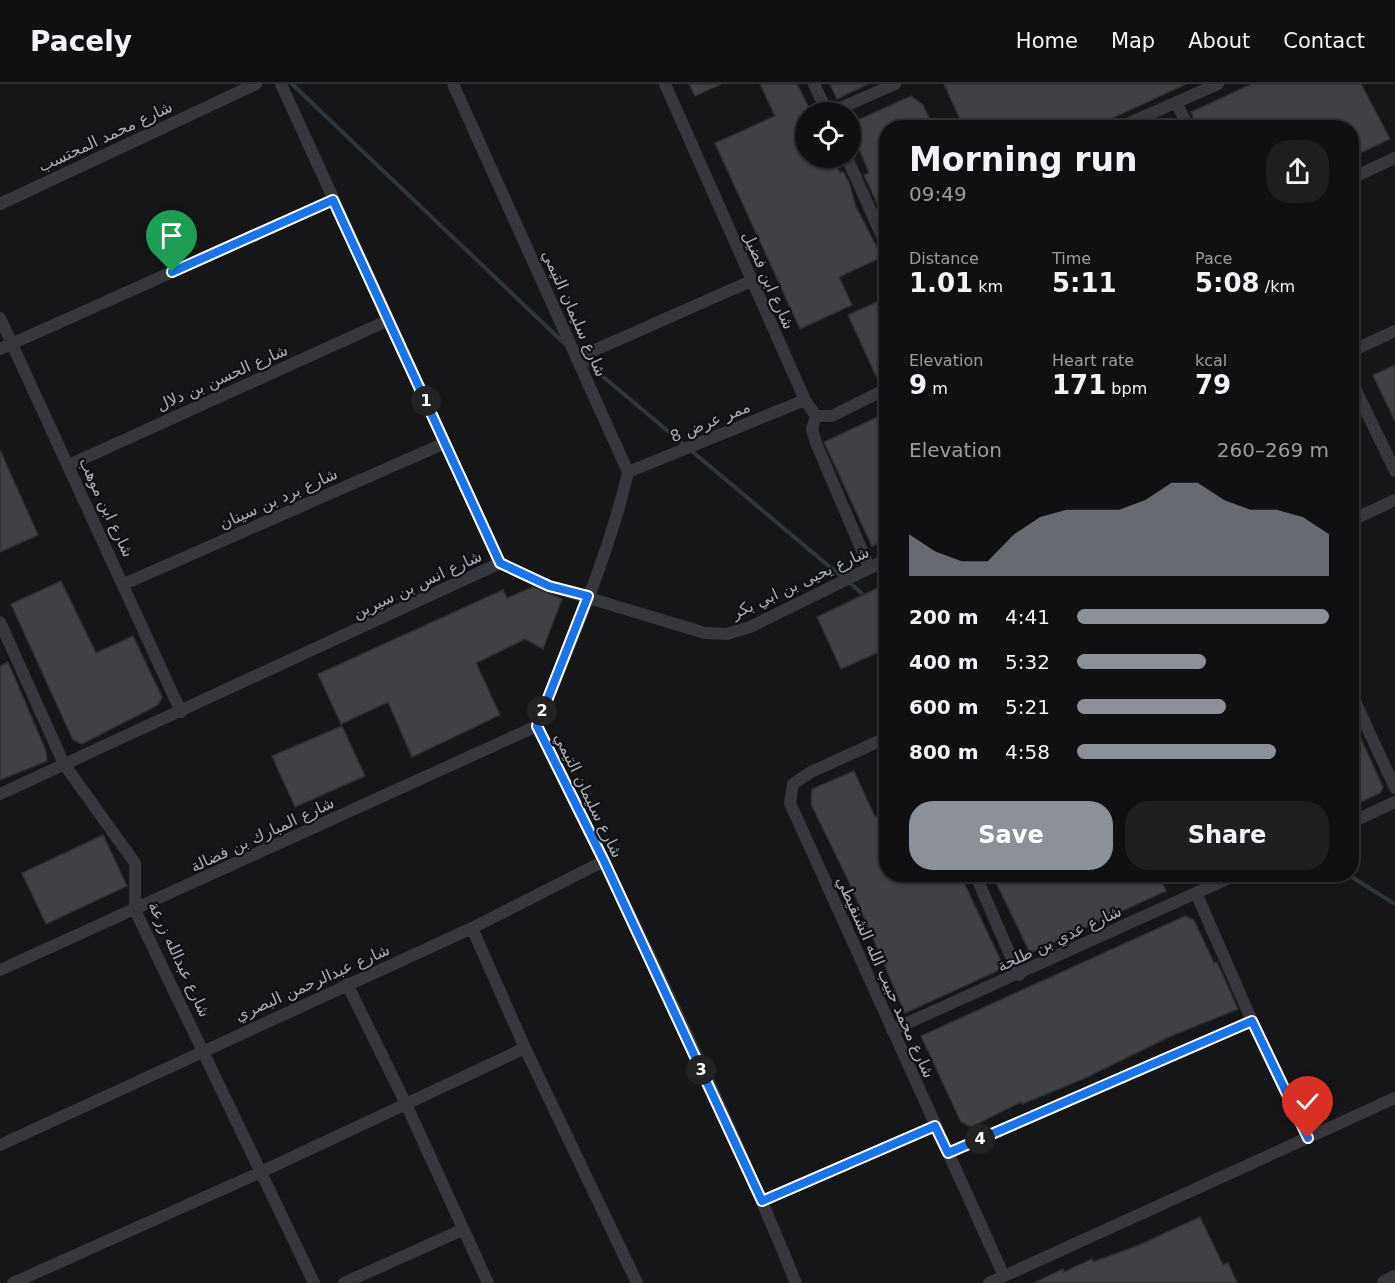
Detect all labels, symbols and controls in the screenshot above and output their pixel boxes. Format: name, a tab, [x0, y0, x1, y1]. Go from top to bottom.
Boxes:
text: Pacely	[30, 25, 132, 58]
text: Home	[1016, 29, 1078, 53]
text: Map	[1111, 29, 1155, 53]
text: About	[1188, 29, 1250, 53]
text: Contact	[1283, 29, 1365, 53]
street label: شارع محمد المحتسب	[35, 97, 176, 177]
map controls	[795, 102, 861, 168]
button: locate	[795, 102, 861, 168]
text: Morning run	[909, 140, 1137, 179]
button: share	[1266, 140, 1329, 203]
text: 09:49	[909, 182, 967, 206]
pin	[146, 210, 197, 272]
icon: arrive	[155, 219, 188, 252]
street label: شارع ابن فضيل	[738, 228, 799, 333]
street label: شارع سليمان التيمي	[537, 247, 611, 380]
text: Distance	[909, 249, 979, 268]
text: Time	[1052, 249, 1091, 268]
text: Pace	[1195, 249, 1232, 268]
text: 1.01	[909, 268, 973, 298]
text: 5:11	[1052, 268, 1117, 298]
text: 5:08	[1195, 268, 1260, 298]
text: km	[973, 277, 1003, 296]
text: /km	[1260, 277, 1295, 296]
street label: شارع الحسن بن دلال	[154, 340, 291, 416]
text: Elevation	[909, 351, 983, 370]
text: Heart rate	[1052, 351, 1134, 370]
text: kcal	[1195, 351, 1227, 370]
text: 9	[909, 370, 927, 400]
text: 171	[1052, 370, 1106, 400]
text: 79	[1195, 370, 1231, 400]
text: m	[927, 379, 948, 398]
text: bpm	[1106, 379, 1147, 398]
pin: 1	[411, 386, 441, 416]
text: 1	[420, 391, 432, 410]
street label: ممر عرض 8	[667, 397, 753, 447]
text: Elevation	[909, 438, 1002, 462]
text: 260–269 m	[1217, 438, 1329, 462]
street label: شارع ابن موهب	[74, 454, 138, 560]
street label: شارع برد بن سينان	[216, 464, 341, 534]
street label: شارع يحيى بن ابي بكر	[727, 542, 873, 624]
street label: شارع انس بن سيرين	[350, 546, 485, 624]
text: 200 m	[909, 605, 979, 629]
text: 4:41	[1005, 605, 1050, 629]
text: 400 m	[909, 650, 979, 674]
text: 5:32	[1005, 650, 1050, 674]
text: 600 m	[909, 695, 979, 719]
text: 5:21	[1005, 695, 1050, 719]
pin: 2	[527, 696, 557, 726]
text: 2	[536, 701, 548, 720]
street label: شارع سليمان التيمي	[549, 730, 627, 861]
text: 800 m	[909, 740, 979, 764]
text: 4:58	[1005, 740, 1050, 764]
street label: شارع المبارك بن فضالة	[187, 793, 338, 877]
button: Save	[909, 801, 1113, 870]
button: Share	[1125, 801, 1329, 870]
street label: شارع محمد حبيب الله الشنقيطي	[831, 873, 939, 1081]
street label: شارع عبدالله زرعة	[144, 898, 215, 1020]
street label: شارع عدي بن طلحة	[994, 901, 1125, 976]
street label: شارع عبدالرحمن البصري	[232, 940, 393, 1026]
pin: 3	[686, 1055, 716, 1085]
text: 3	[695, 1060, 707, 1079]
pin	[1282, 1076, 1333, 1138]
icon: check	[1291, 1085, 1324, 1118]
pin: 4	[965, 1124, 995, 1154]
text: 4	[974, 1129, 986, 1148]

